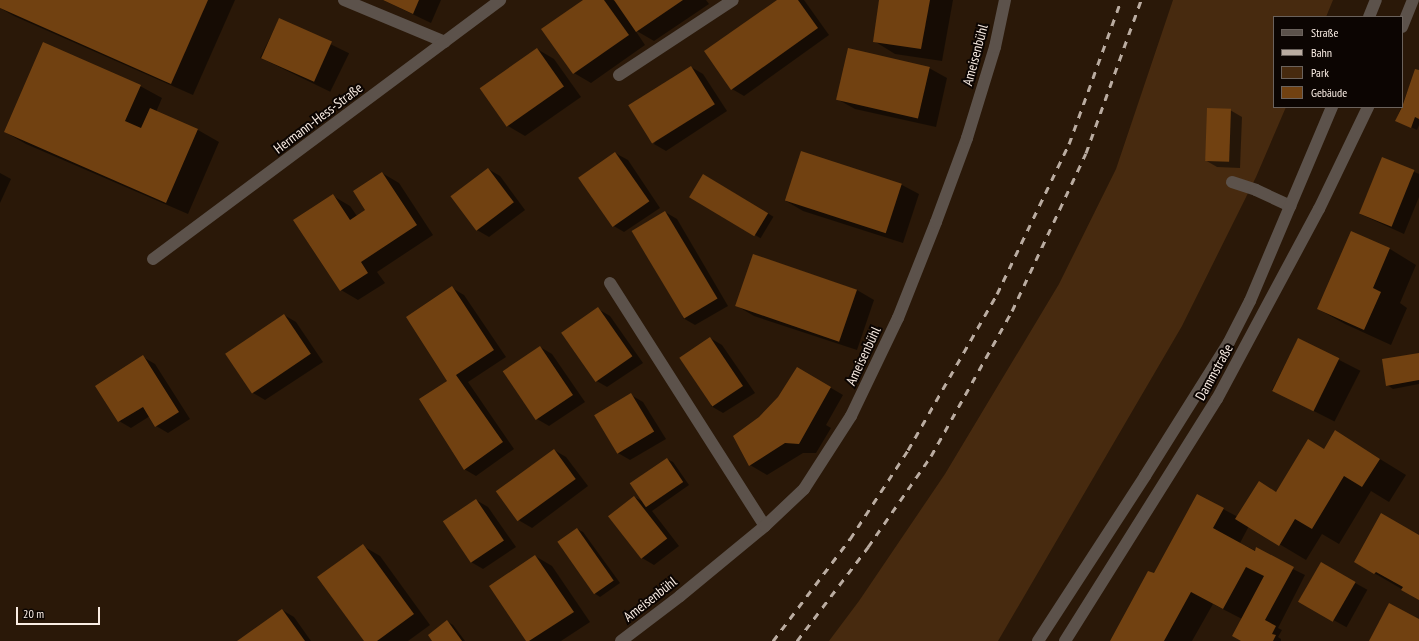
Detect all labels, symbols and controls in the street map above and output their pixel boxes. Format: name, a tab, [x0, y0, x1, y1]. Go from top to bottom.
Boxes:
legend	[1273, 16, 1403, 108]
street label: Ameisenbühl	[959, 23, 991, 87]
text: Straße	[1311, 25, 1338, 40]
text: Bahn	[1311, 45, 1332, 60]
text: Park	[1311, 65, 1329, 80]
street label: Hermann-Hess-Straße	[270, 79, 366, 157]
text: Gebäude	[1311, 85, 1347, 100]
street label: Ameisenbühl	[842, 324, 884, 388]
street label: Dammstraße	[1192, 341, 1236, 403]
street label: Ameisenbühl	[620, 573, 680, 625]
scale bar	[18, 599, 102, 625]
text: 20 m	[23, 606, 44, 621]

